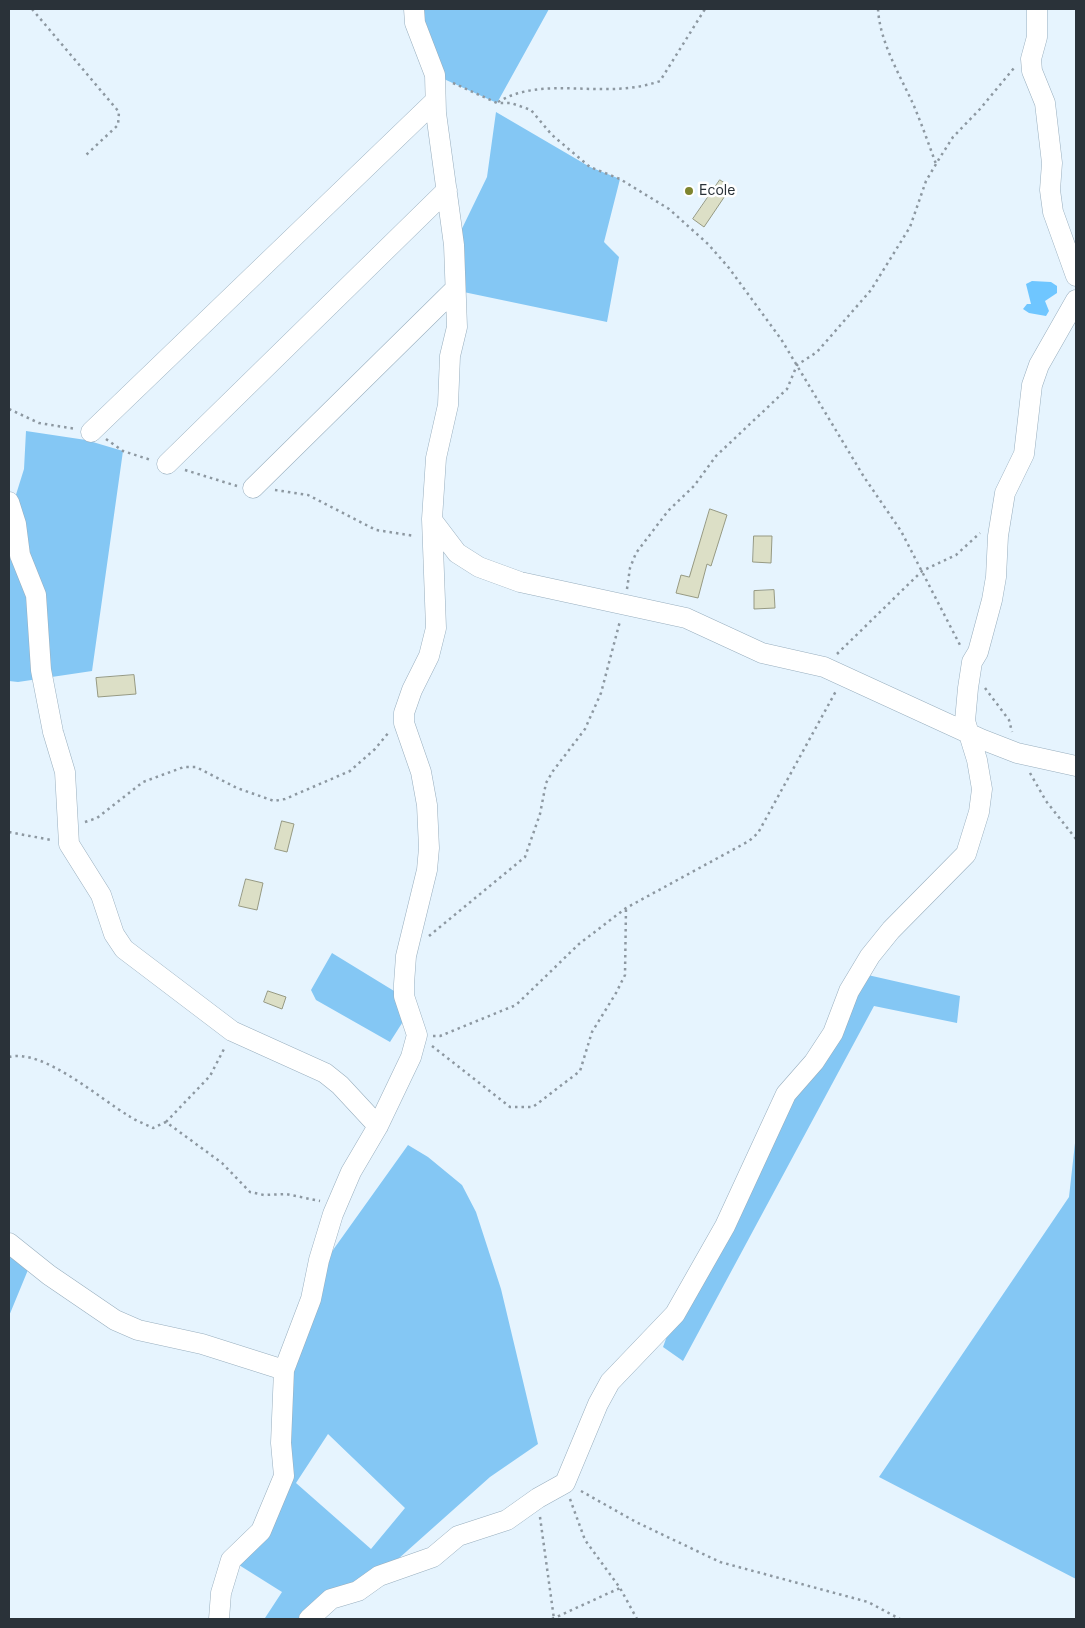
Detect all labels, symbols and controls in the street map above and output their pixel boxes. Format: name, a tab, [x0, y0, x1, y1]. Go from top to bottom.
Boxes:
place label: Ecole	[699, 183, 735, 199]
marker: Ecole	[683, 185, 695, 197]

